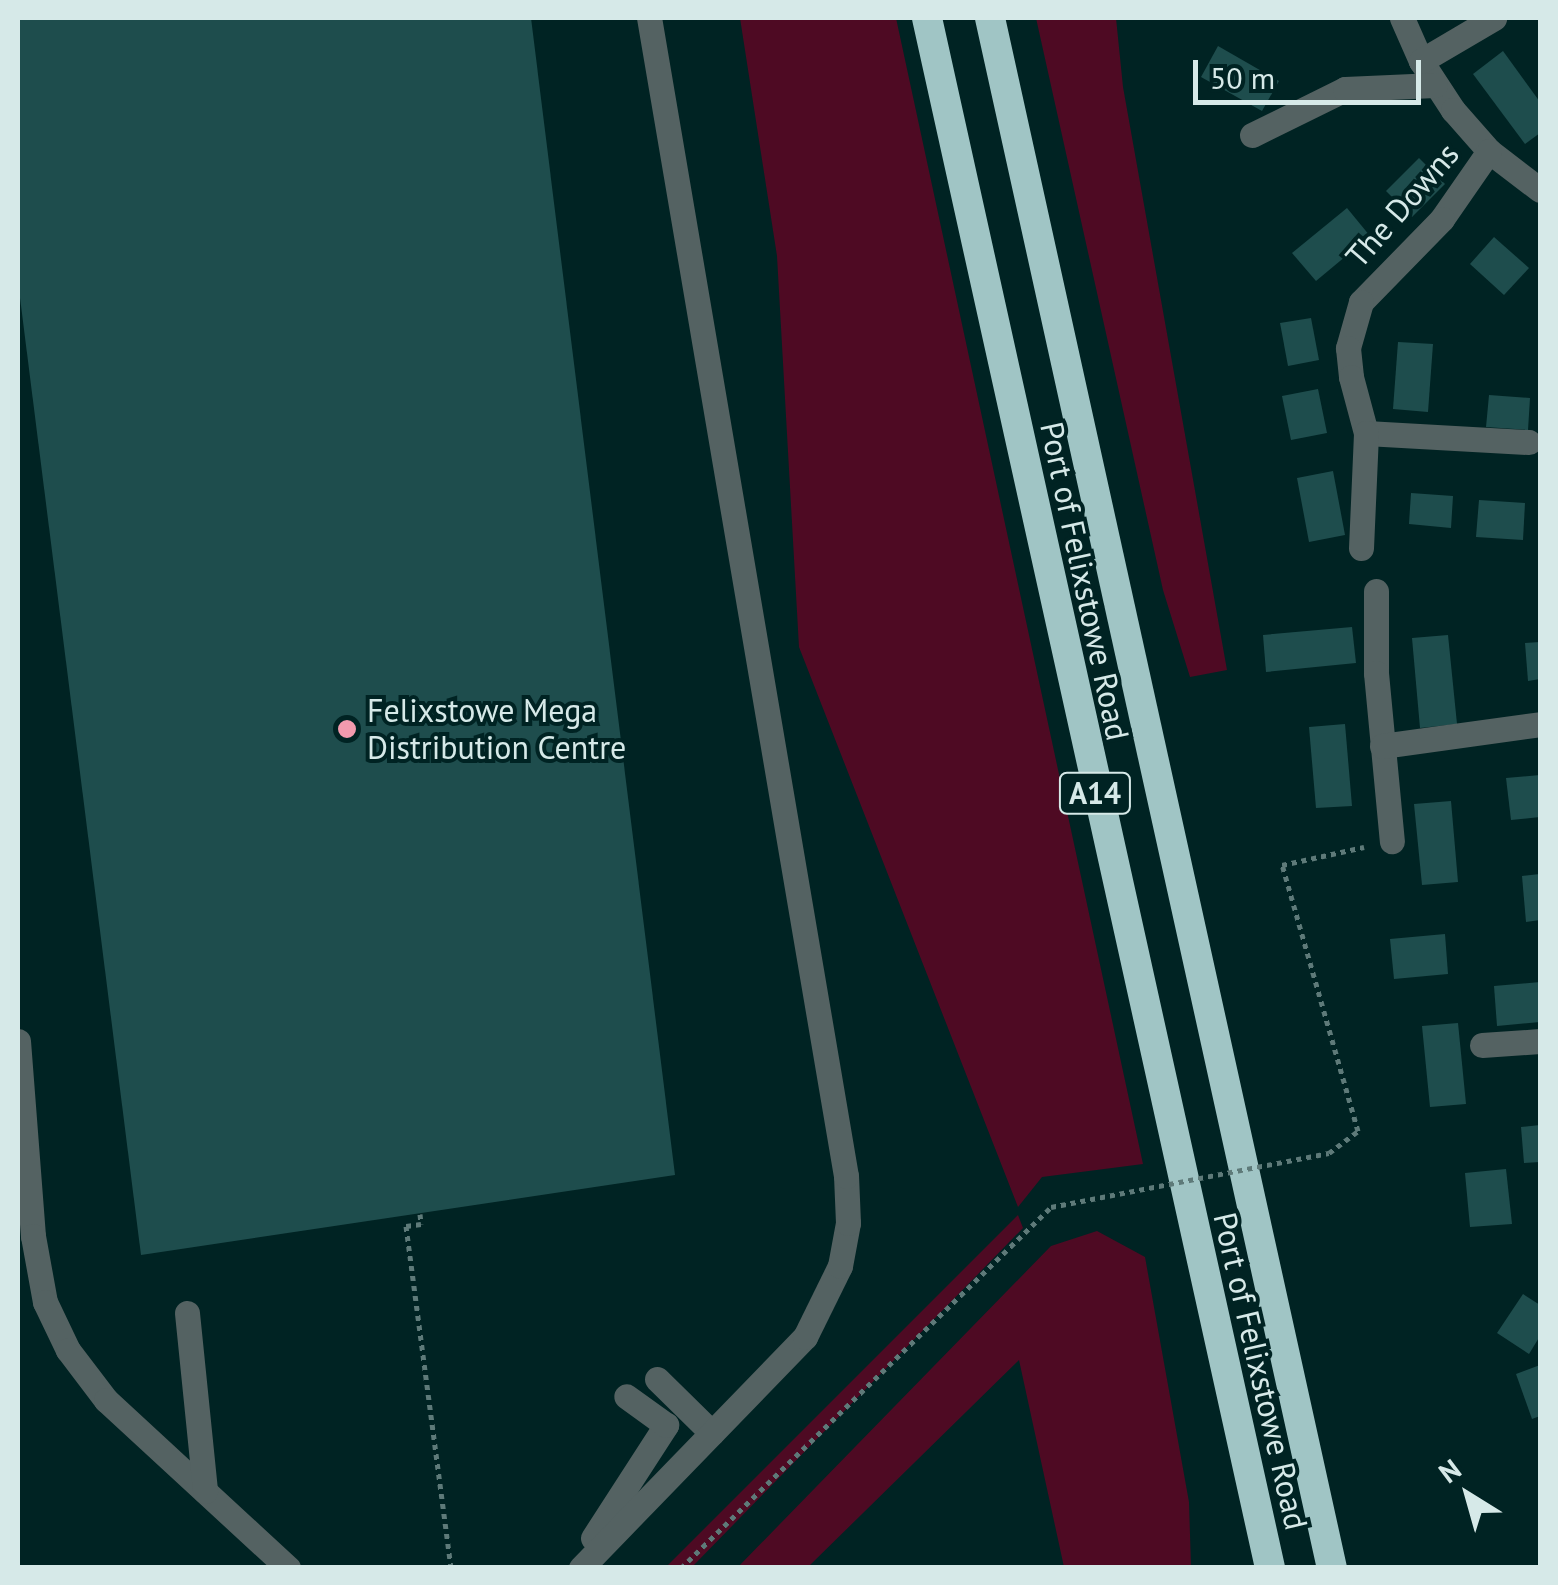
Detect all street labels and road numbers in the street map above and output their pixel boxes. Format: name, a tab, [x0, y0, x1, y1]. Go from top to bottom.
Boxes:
street label: The Downs	[1338, 135, 1466, 275]
street label: Port of Felixstowe Road	[1033, 418, 1137, 744]
road number: A14	[1058, 768, 1132, 818]
street label: Port of Felixstowe Road	[1206, 1209, 1316, 1533]

